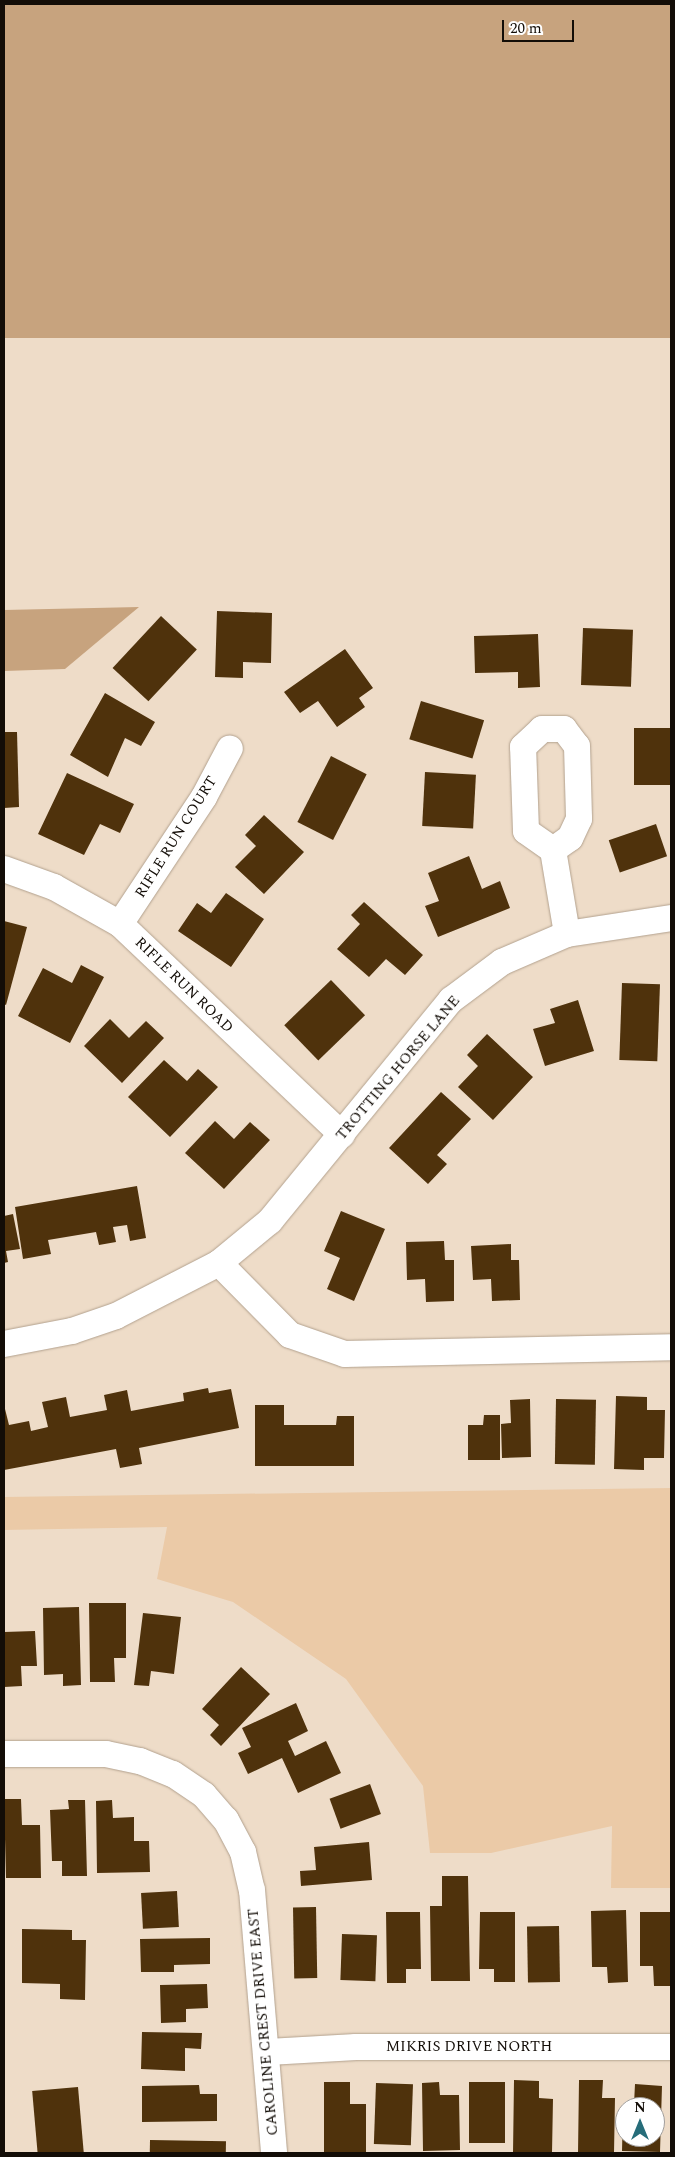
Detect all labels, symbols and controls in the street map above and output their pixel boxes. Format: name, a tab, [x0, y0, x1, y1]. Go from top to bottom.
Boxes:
scale bar	[505, 10, 578, 42]
text: 20 m	[510, 17, 542, 40]
street label: RIFLE RUN COURT	[131, 773, 221, 901]
street label: RIFLE RUN ROAD	[131, 933, 237, 1037]
street label: TROTTING HORSE LANE	[332, 992, 464, 1144]
street label: CAROLINE CREST DRIVE EAST	[244, 1908, 282, 2136]
street label: MIKRIS DRIVE NORTH	[386, 2038, 552, 2056]
north arrow	[615, 2097, 665, 2147]
text: N	[634, 2097, 646, 2118]

